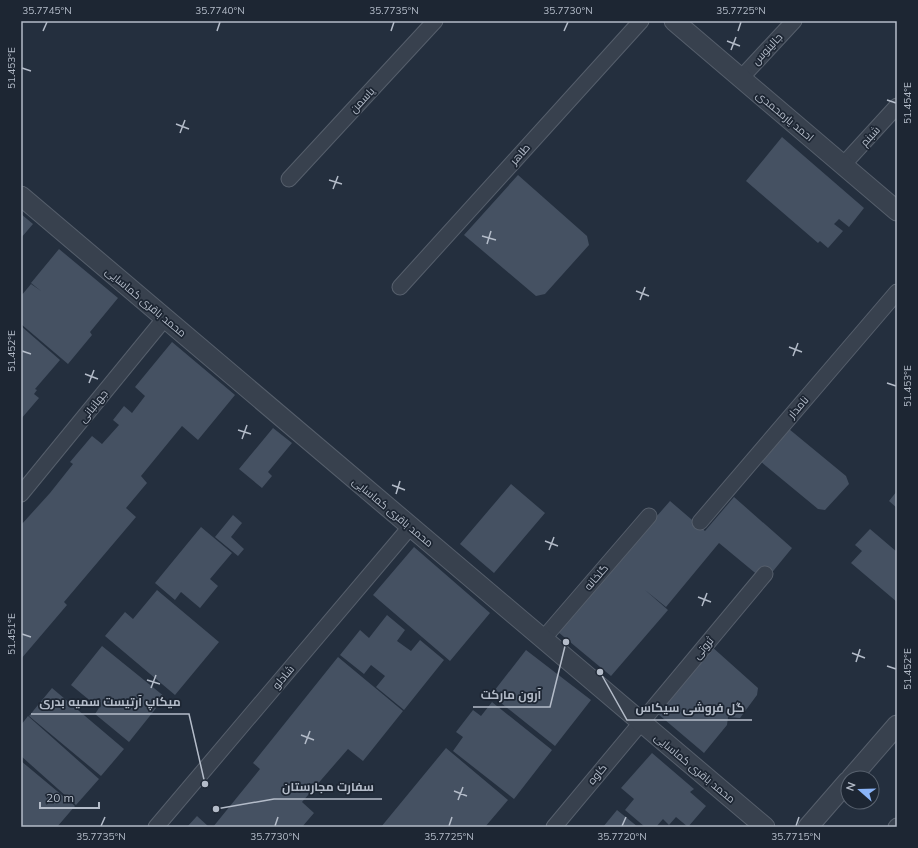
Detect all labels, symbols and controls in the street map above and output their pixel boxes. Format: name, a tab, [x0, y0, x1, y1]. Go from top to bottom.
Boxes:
text: 35.7745°N	[22, 4, 72, 17]
text: 35.7740°N	[195, 4, 245, 17]
text: 35.7735°N	[369, 4, 419, 17]
text: 35.7730°N	[543, 4, 593, 17]
text: 35.7725°N	[716, 4, 766, 17]
street label: جالینوس	[749, 30, 785, 68]
text: 51.453°E	[5, 47, 18, 89]
text: 51.454°E	[901, 82, 914, 124]
street label: یاسمن	[347, 84, 378, 116]
street label: احمد یارمحمدی	[753, 88, 817, 144]
street label: شبنم	[857, 123, 884, 150]
street label: طاهر	[506, 141, 533, 168]
street label: محمد باقری کماسایی	[103, 264, 189, 340]
text: 51.452°E	[5, 330, 18, 372]
text: 51.453°E	[901, 365, 914, 407]
street label: جهانبانی	[75, 387, 111, 425]
street label: نامدار	[784, 393, 812, 422]
street label: محمد باقری کماسایی	[350, 474, 436, 550]
street label: گلخانه	[581, 561, 611, 593]
text: 51.451°E	[5, 613, 18, 655]
street label: ثروتی	[690, 634, 716, 662]
text: 51.452°E	[901, 648, 914, 690]
street label: شادلو	[269, 662, 297, 692]
callout: آرون مارکت	[473, 683, 550, 707]
text: آرون مارکت	[481, 687, 542, 703]
callout: میکاپ آرتیست سمیه بدری	[31, 690, 189, 714]
text: میکاپ آرتیست سمیه بدری	[39, 694, 181, 711]
callout: گل فروشی سیکاس	[627, 696, 752, 720]
text: گل فروشی سیکاس	[636, 700, 744, 716]
street label: محمد باقری کماسایی	[652, 730, 738, 806]
street label: کاوه	[584, 761, 610, 787]
north arrow	[840, 770, 880, 810]
callout: سفارت مجارستان	[274, 775, 382, 799]
text: سفارت مجارستان	[282, 779, 374, 795]
text: N	[843, 780, 859, 793]
scale bar	[40, 784, 99, 810]
text: 20 m	[46, 790, 74, 805]
text: 35.7735°N	[76, 830, 126, 843]
text: 35.7730°N	[250, 830, 300, 843]
text: 35.7725°N	[424, 830, 474, 843]
text: 35.7720°N	[597, 830, 647, 843]
text: 35.7715°N	[771, 830, 821, 843]

